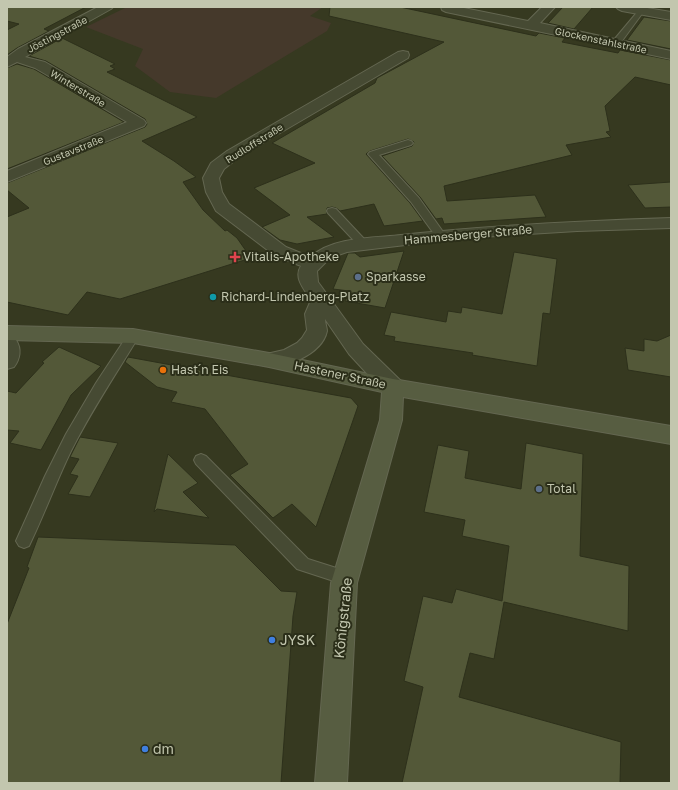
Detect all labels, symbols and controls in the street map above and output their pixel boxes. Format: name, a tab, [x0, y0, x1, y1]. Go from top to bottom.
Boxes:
street label: Jöstingstraße	[25, 13, 89, 55]
street label: Glockenstahlstraße	[554, 24, 648, 56]
street label: Winterstraße	[48, 67, 108, 109]
street label: Rudloffstraße	[223, 120, 285, 165]
street label: Gustavstraße	[41, 132, 105, 168]
street label: Hammesberger Straße	[403, 221, 533, 248]
place label: Vitalis-Apotheke	[243, 249, 339, 264]
marker: Vitalis-Apotheke	[230, 252, 240, 262]
place label: Sparkasse	[366, 269, 426, 284]
marker: Sparkasse	[353, 272, 363, 282]
place label: Richard-Lindenberg-Platz	[221, 289, 369, 304]
marker: Richard-Lindenberg-Platz	[208, 292, 218, 302]
street label: Hastener Straße	[293, 357, 387, 392]
place label: Hast´n Eis	[171, 362, 228, 377]
marker: Hast´n Eis	[158, 365, 168, 375]
place label: Total	[547, 481, 576, 496]
marker: Total	[534, 484, 544, 494]
street label: Königstraße	[330, 577, 355, 659]
place label: JYSK	[280, 631, 315, 648]
marker: JYSK	[267, 635, 277, 645]
place label: dm	[153, 740, 174, 757]
marker: dm	[140, 744, 150, 754]

